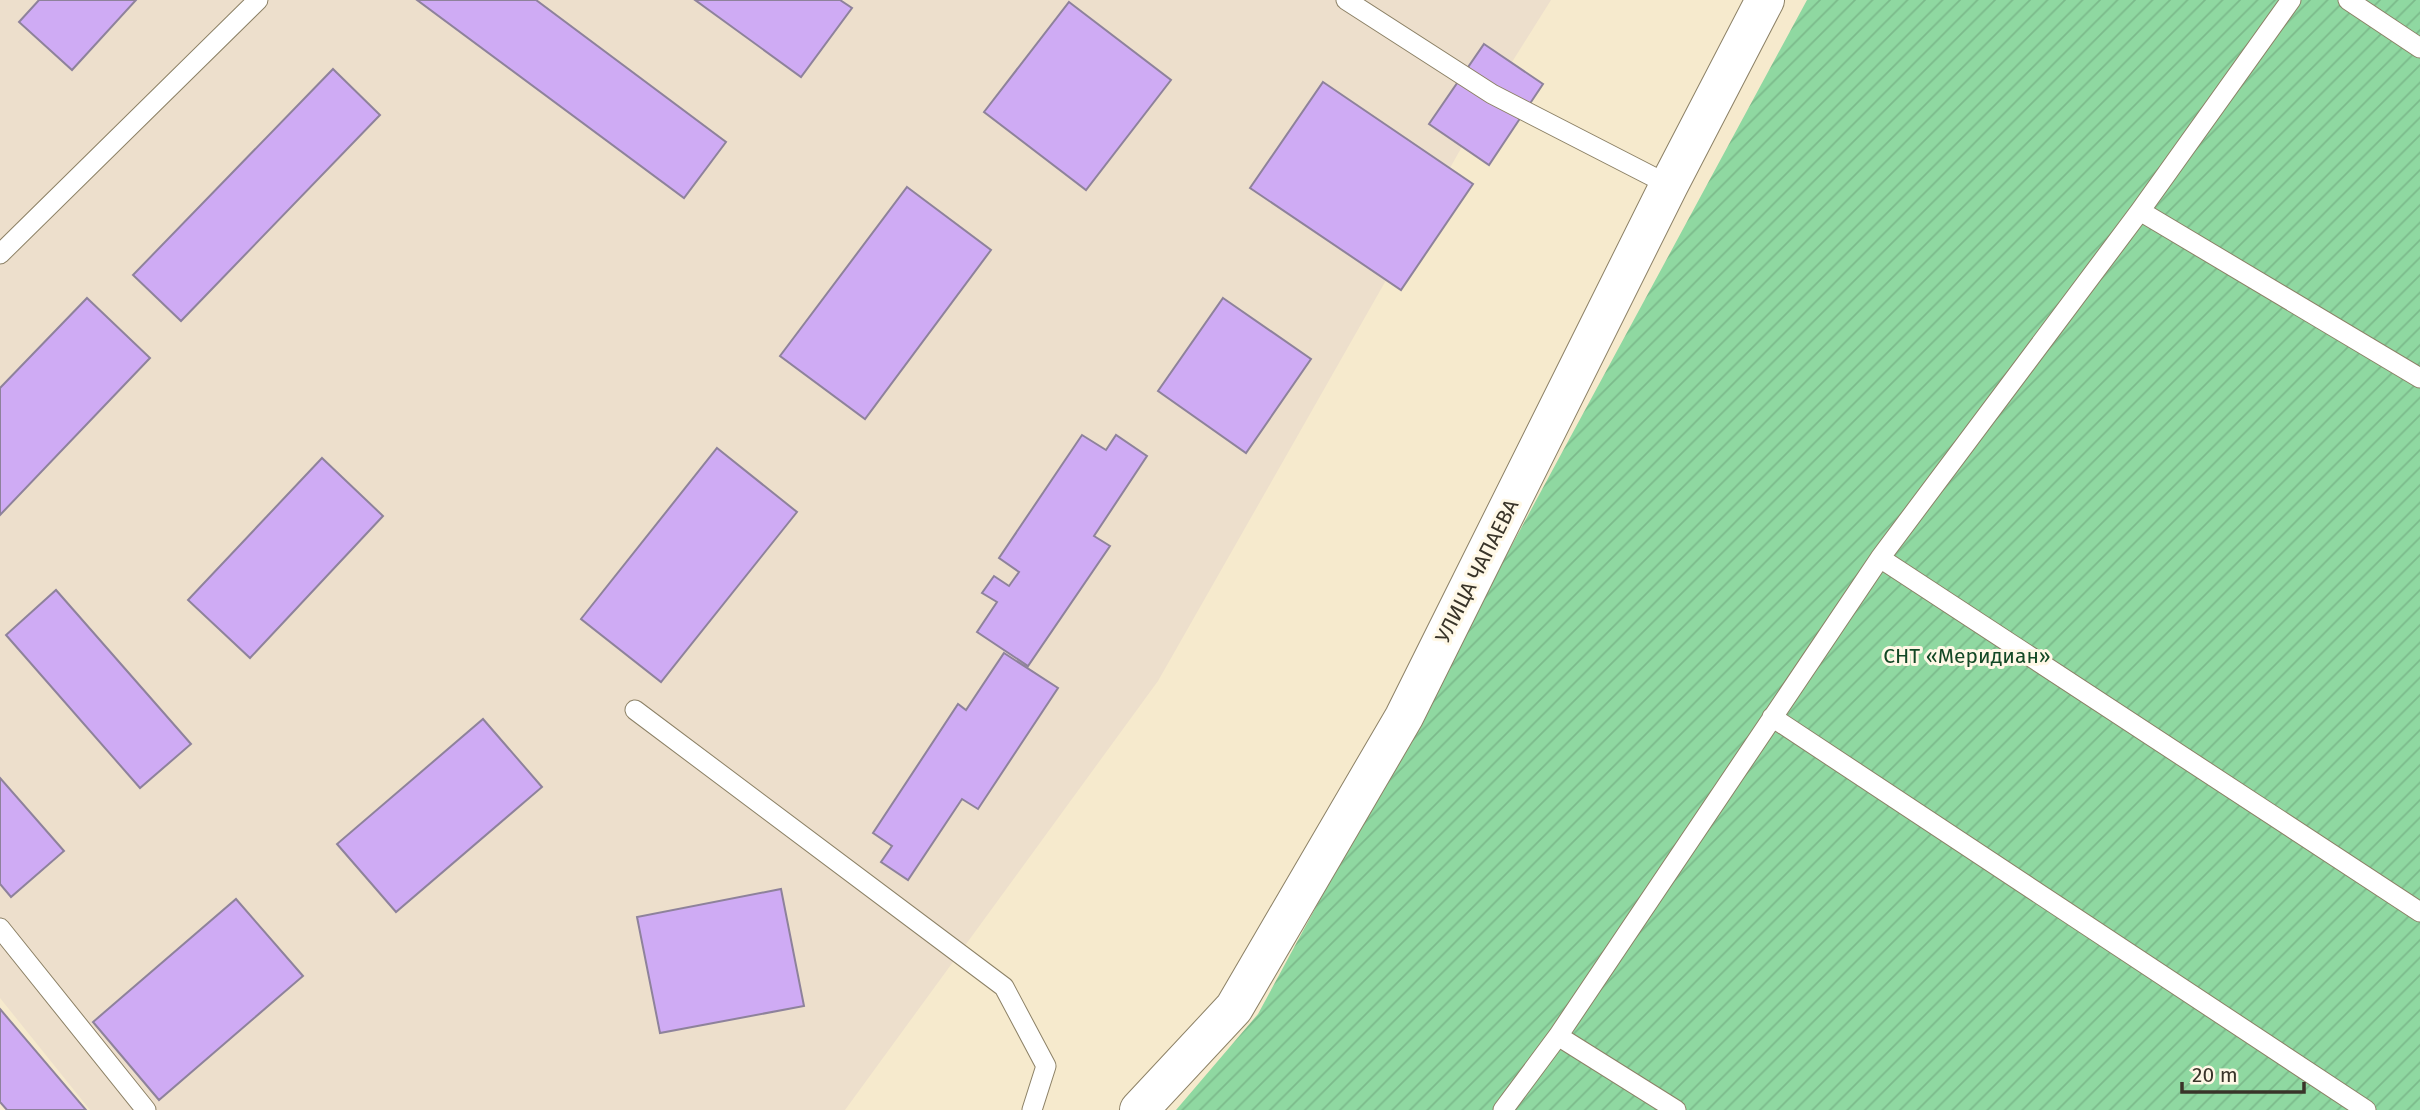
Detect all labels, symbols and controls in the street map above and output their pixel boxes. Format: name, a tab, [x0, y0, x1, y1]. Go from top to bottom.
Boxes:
street label: УЛИЦА ЧАПАЕВА	[1430, 495, 1524, 647]
park label: СНТ «Меридиан»	[1883, 643, 2051, 669]
scale bar	[2182, 1050, 2304, 1094]
text: 20 m	[2192, 1062, 2238, 1088]

